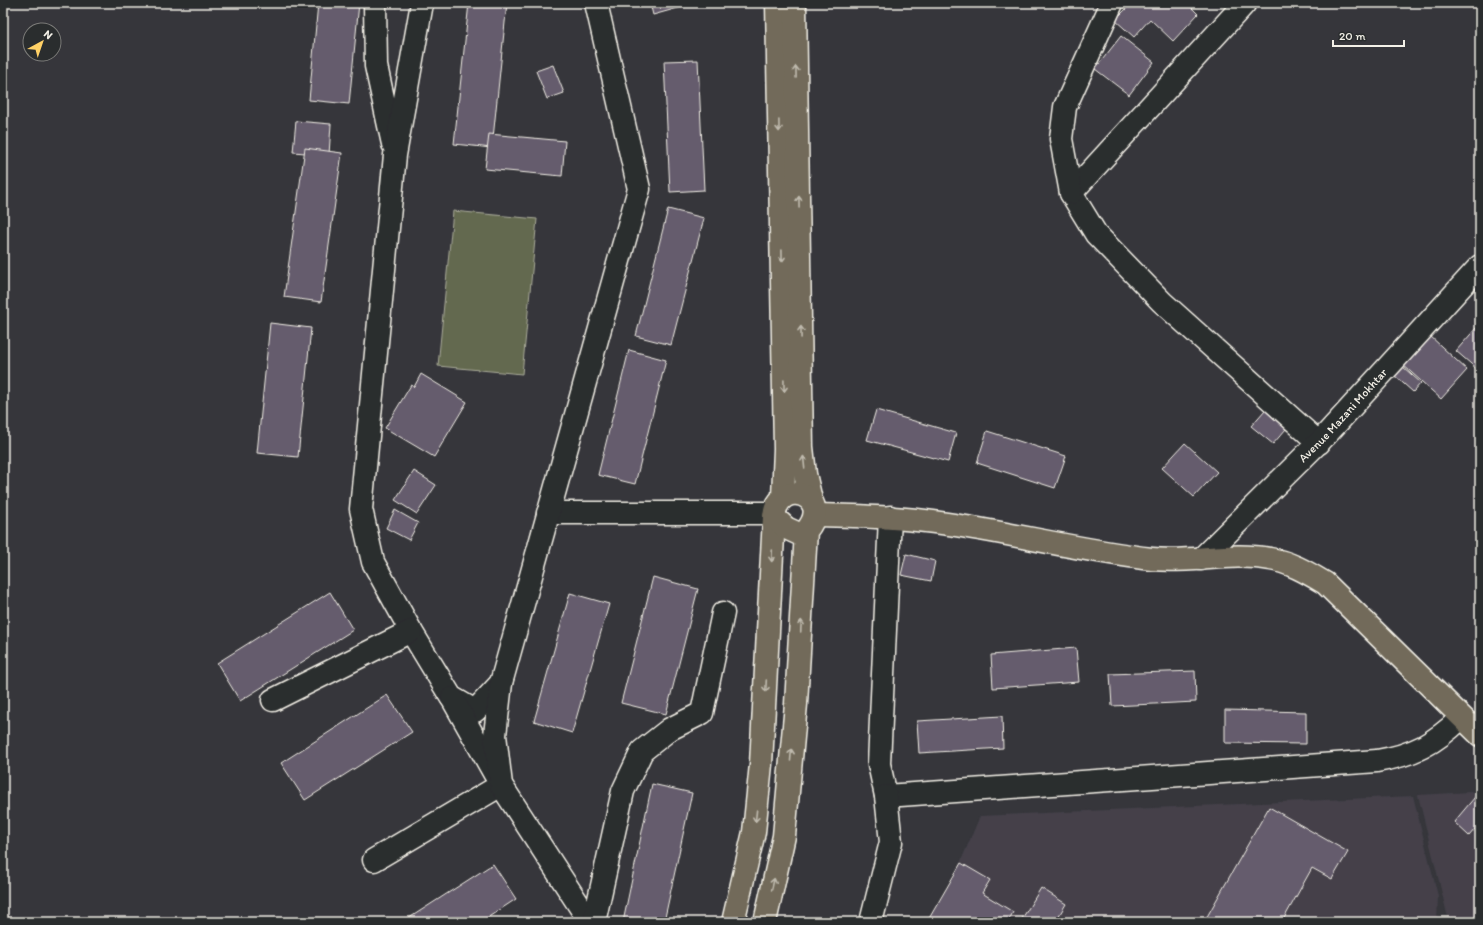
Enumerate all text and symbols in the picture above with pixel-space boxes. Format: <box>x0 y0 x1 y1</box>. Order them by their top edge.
north arrow <box>22 22 62 62</box>
scale bar <box>1333 22 1404 48</box>
text: N <box>41 27 55 42</box>
text: 20 m <box>1339 29 1366 43</box>
one-way arrow <box>792 66 800 79</box>
one-way arrow <box>775 119 783 132</box>
one-way arrow <box>795 196 803 209</box>
one-way arrow <box>778 249 785 262</box>
one-way arrow <box>797 326 805 339</box>
street label: Avenue Mazani Mokhtar <box>1296 365 1390 465</box>
one-way arrow <box>780 379 788 392</box>
one-way arrow <box>800 456 808 469</box>
one-way arrow <box>769 549 776 562</box>
one-way arrow <box>797 620 804 633</box>
one-way arrow <box>762 679 770 692</box>
one-way arrow <box>787 749 795 762</box>
one-way arrow <box>752 809 760 822</box>
one-way arrow <box>770 878 778 891</box>

